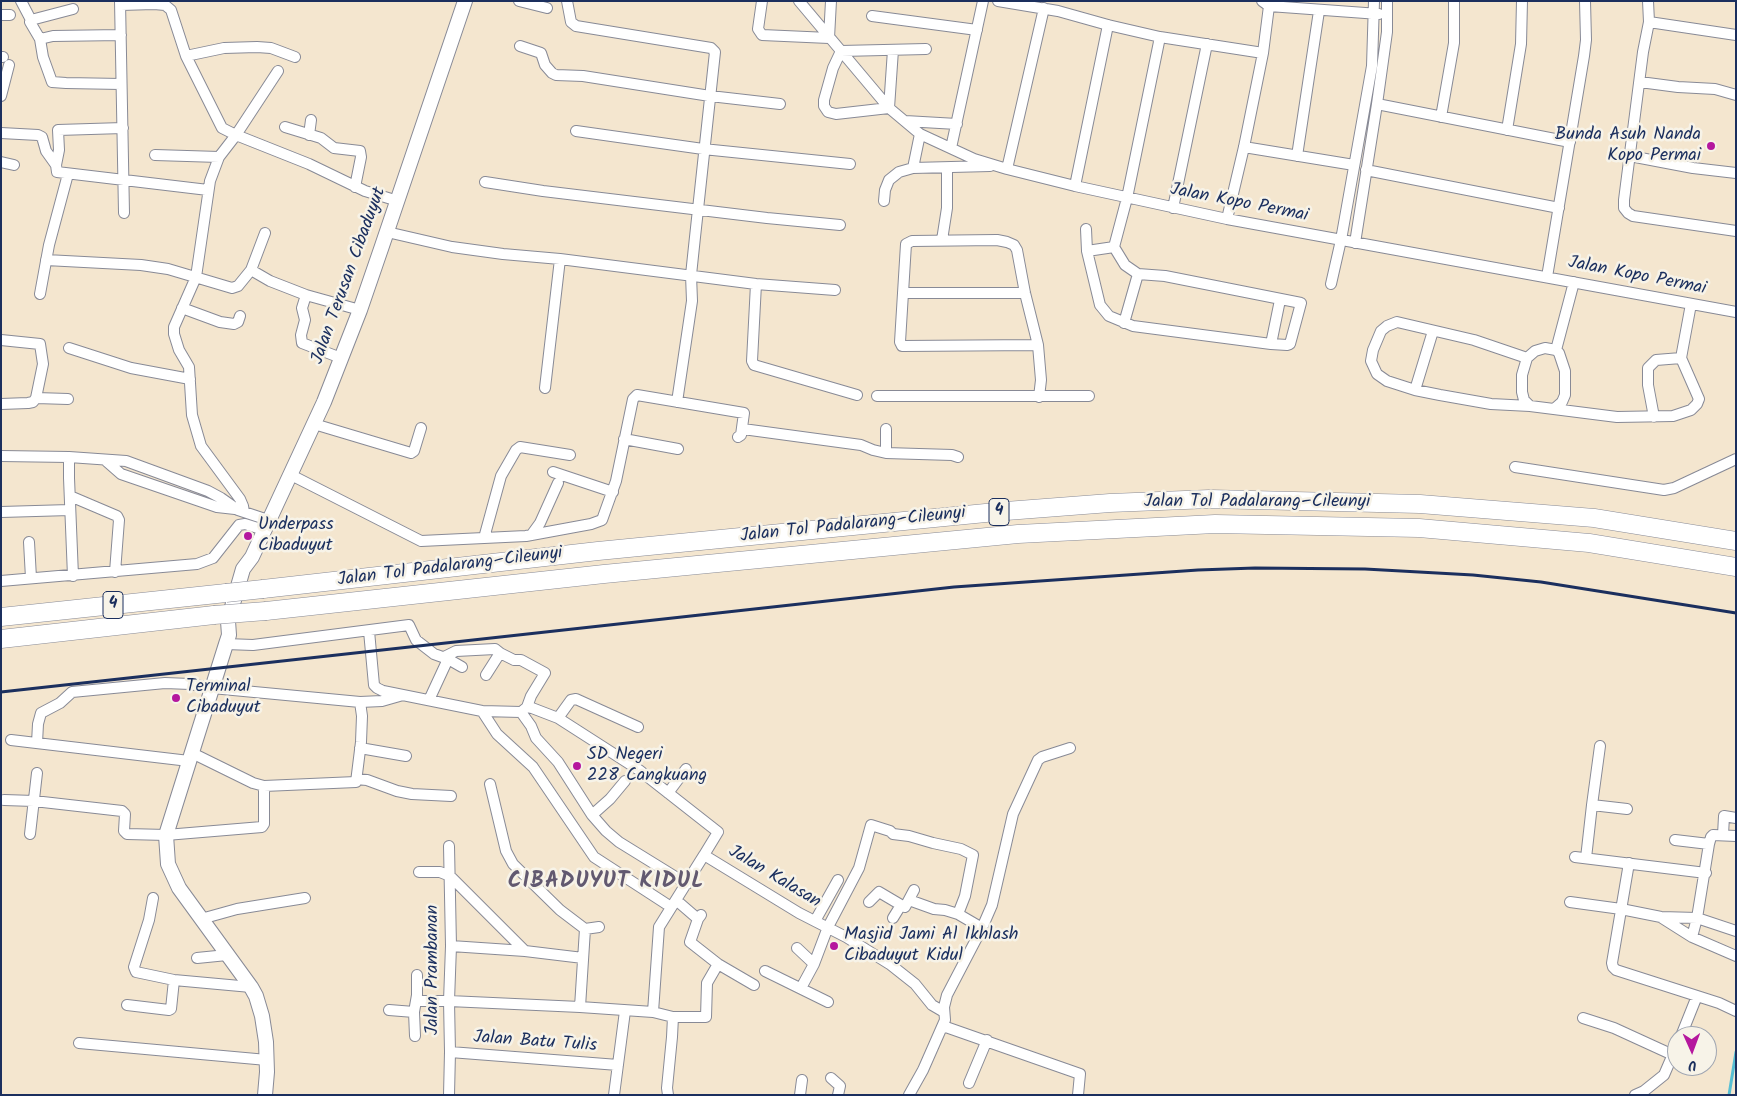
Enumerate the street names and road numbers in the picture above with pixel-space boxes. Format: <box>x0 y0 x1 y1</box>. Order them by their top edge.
street label: Jalan Kopo Permai <box>1168 180 1310 228</box>
street label: Jalan Terusan Cibaduyut <box>308 185 392 367</box>
street label: Jalan Kopo Permai <box>1566 253 1708 301</box>
street label: Jalan Tol Padalarang–Cileunyi <box>1144 492 1370 514</box>
road number: 4 <box>989 498 1009 526</box>
street label: Jalan Tol Padalarang–Cileunyi <box>739 503 967 549</box>
street label: Jalan Tol Padalarang–Cileunyi <box>336 543 564 593</box>
road number: 4 <box>103 592 123 618</box>
street label: Jalan Kalasan <box>724 842 824 914</box>
street label: Jalan Prambanan <box>423 905 445 1035</box>
street label: Jalan Batu Tulis <box>472 1028 598 1058</box>

